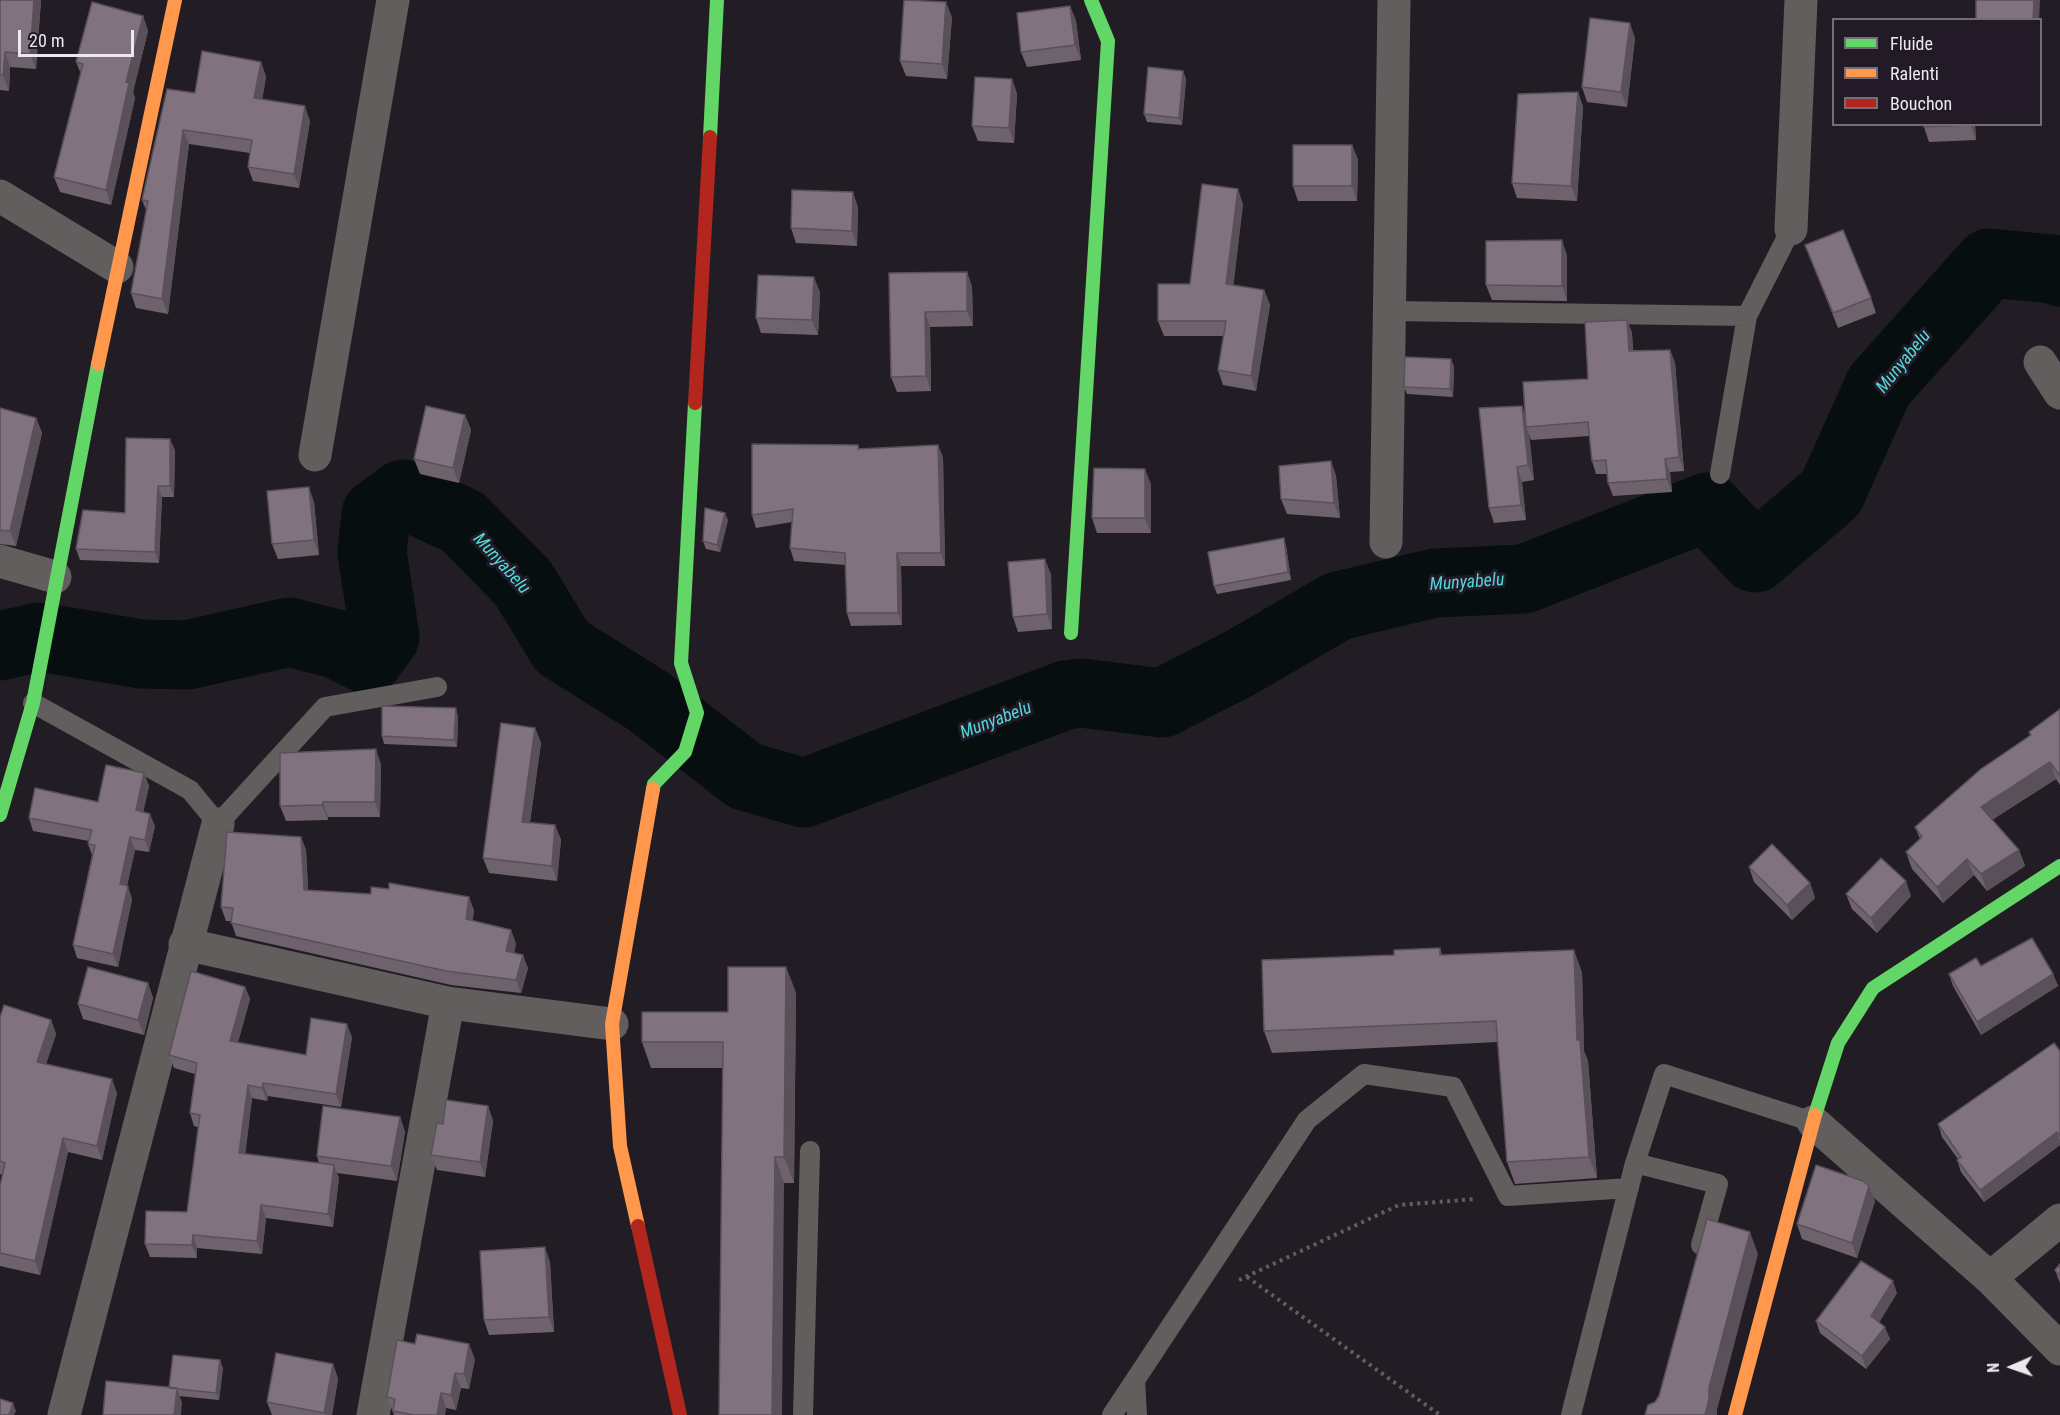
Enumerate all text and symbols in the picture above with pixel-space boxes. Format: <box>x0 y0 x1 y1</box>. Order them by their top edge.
scale bar <box>21 18 136 56</box>
legend <box>1832 18 2042 126</box>
text: 20 m <box>29 30 64 51</box>
text: Fluide <box>1890 33 1933 54</box>
text: Ralenti <box>1890 63 1939 84</box>
text: Bouchon <box>1890 93 1952 114</box>
water label: Munyabelu <box>1872 326 1936 398</box>
water label: Munyabelu <box>468 529 534 599</box>
water label: Munyabelu <box>1429 570 1505 596</box>
water label: Munyabelu <box>957 698 1035 744</box>
north arrow <box>1982 1337 2042 1397</box>
text: N <box>1984 1362 2003 1373</box>

